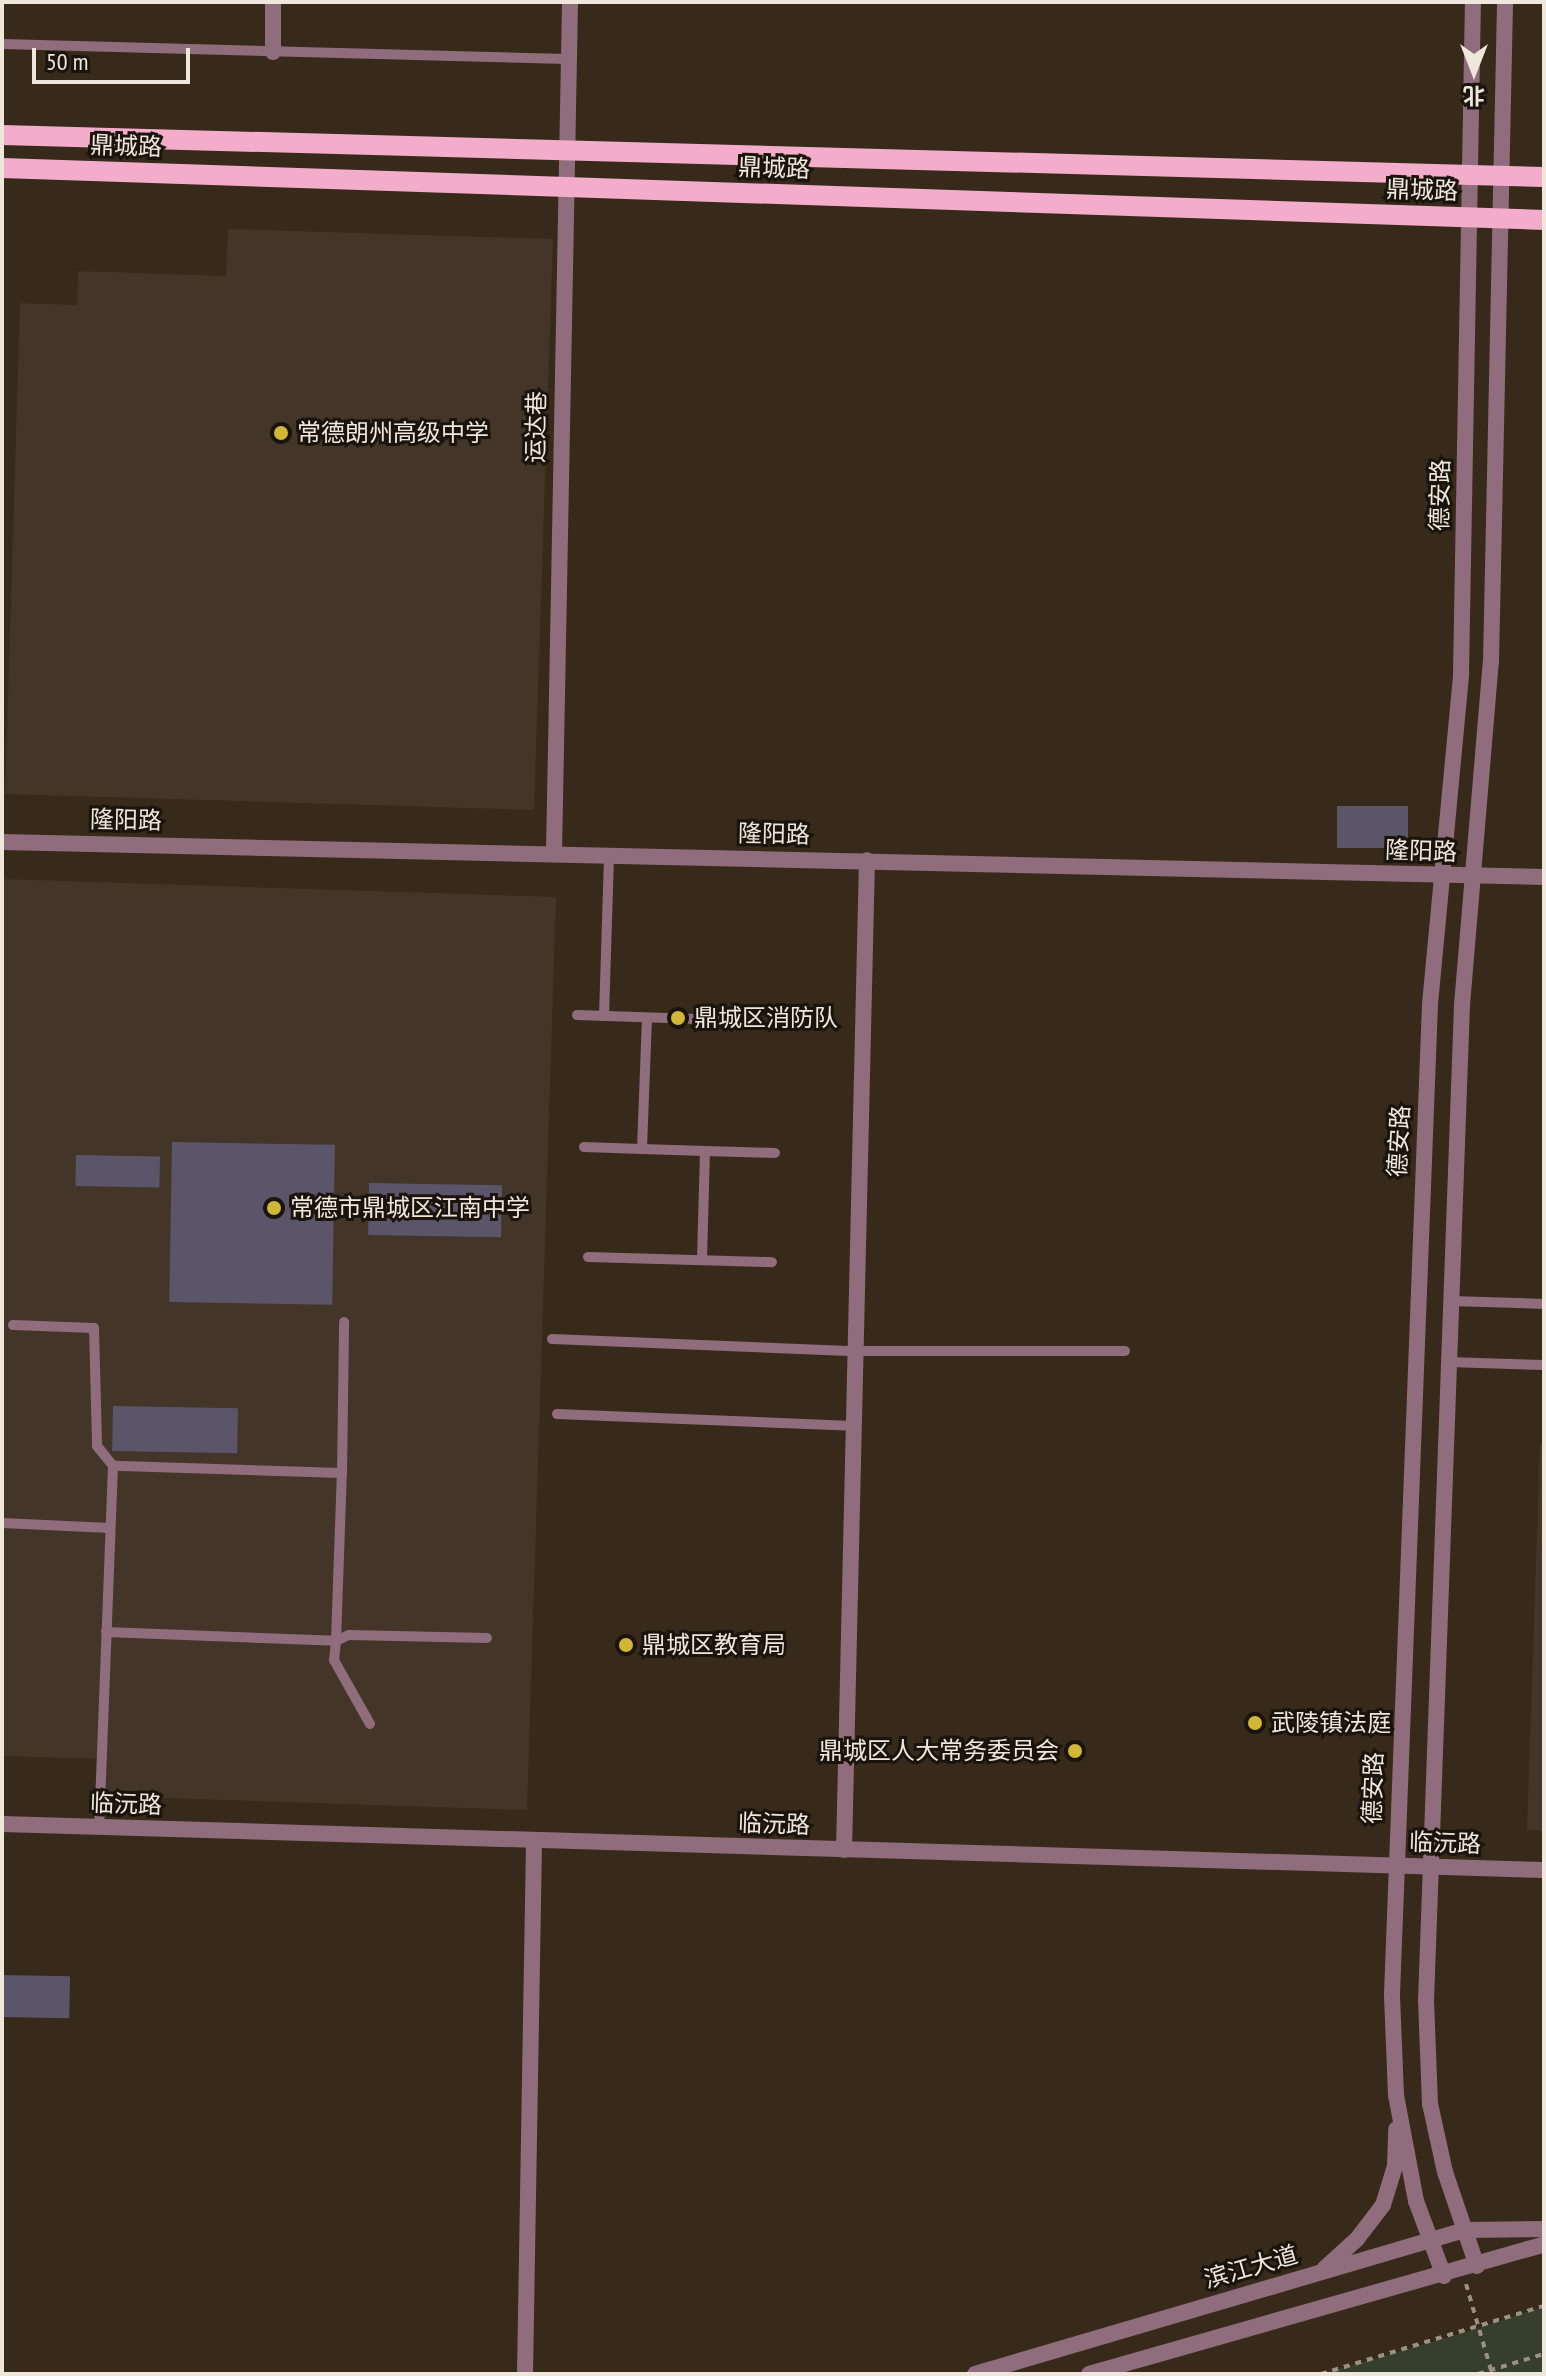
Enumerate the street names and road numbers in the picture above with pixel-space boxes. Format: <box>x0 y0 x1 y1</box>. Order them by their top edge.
street label: 鼎城路 <box>90 130 162 162</box>
street label: 鼎城路 <box>738 152 810 184</box>
street label: 鼎城路 <box>1386 174 1458 206</box>
street label: 运达巷 <box>521 391 551 463</box>
street label: 德安路 <box>1425 459 1455 531</box>
street label: 隆阳路 <box>90 805 162 835</box>
street label: 隆阳路 <box>738 819 810 849</box>
street label: 隆阳路 <box>1385 835 1457 867</box>
street label: 德安路 <box>1383 1104 1415 1178</box>
street label: 德安路 <box>1357 1752 1389 1824</box>
street label: 临沅路 <box>90 1788 162 1820</box>
street label: 临沅路 <box>738 1808 810 1840</box>
street label: 临沅路 <box>1409 1827 1481 1859</box>
street label: 滨江大道 <box>1201 2240 1301 2294</box>

